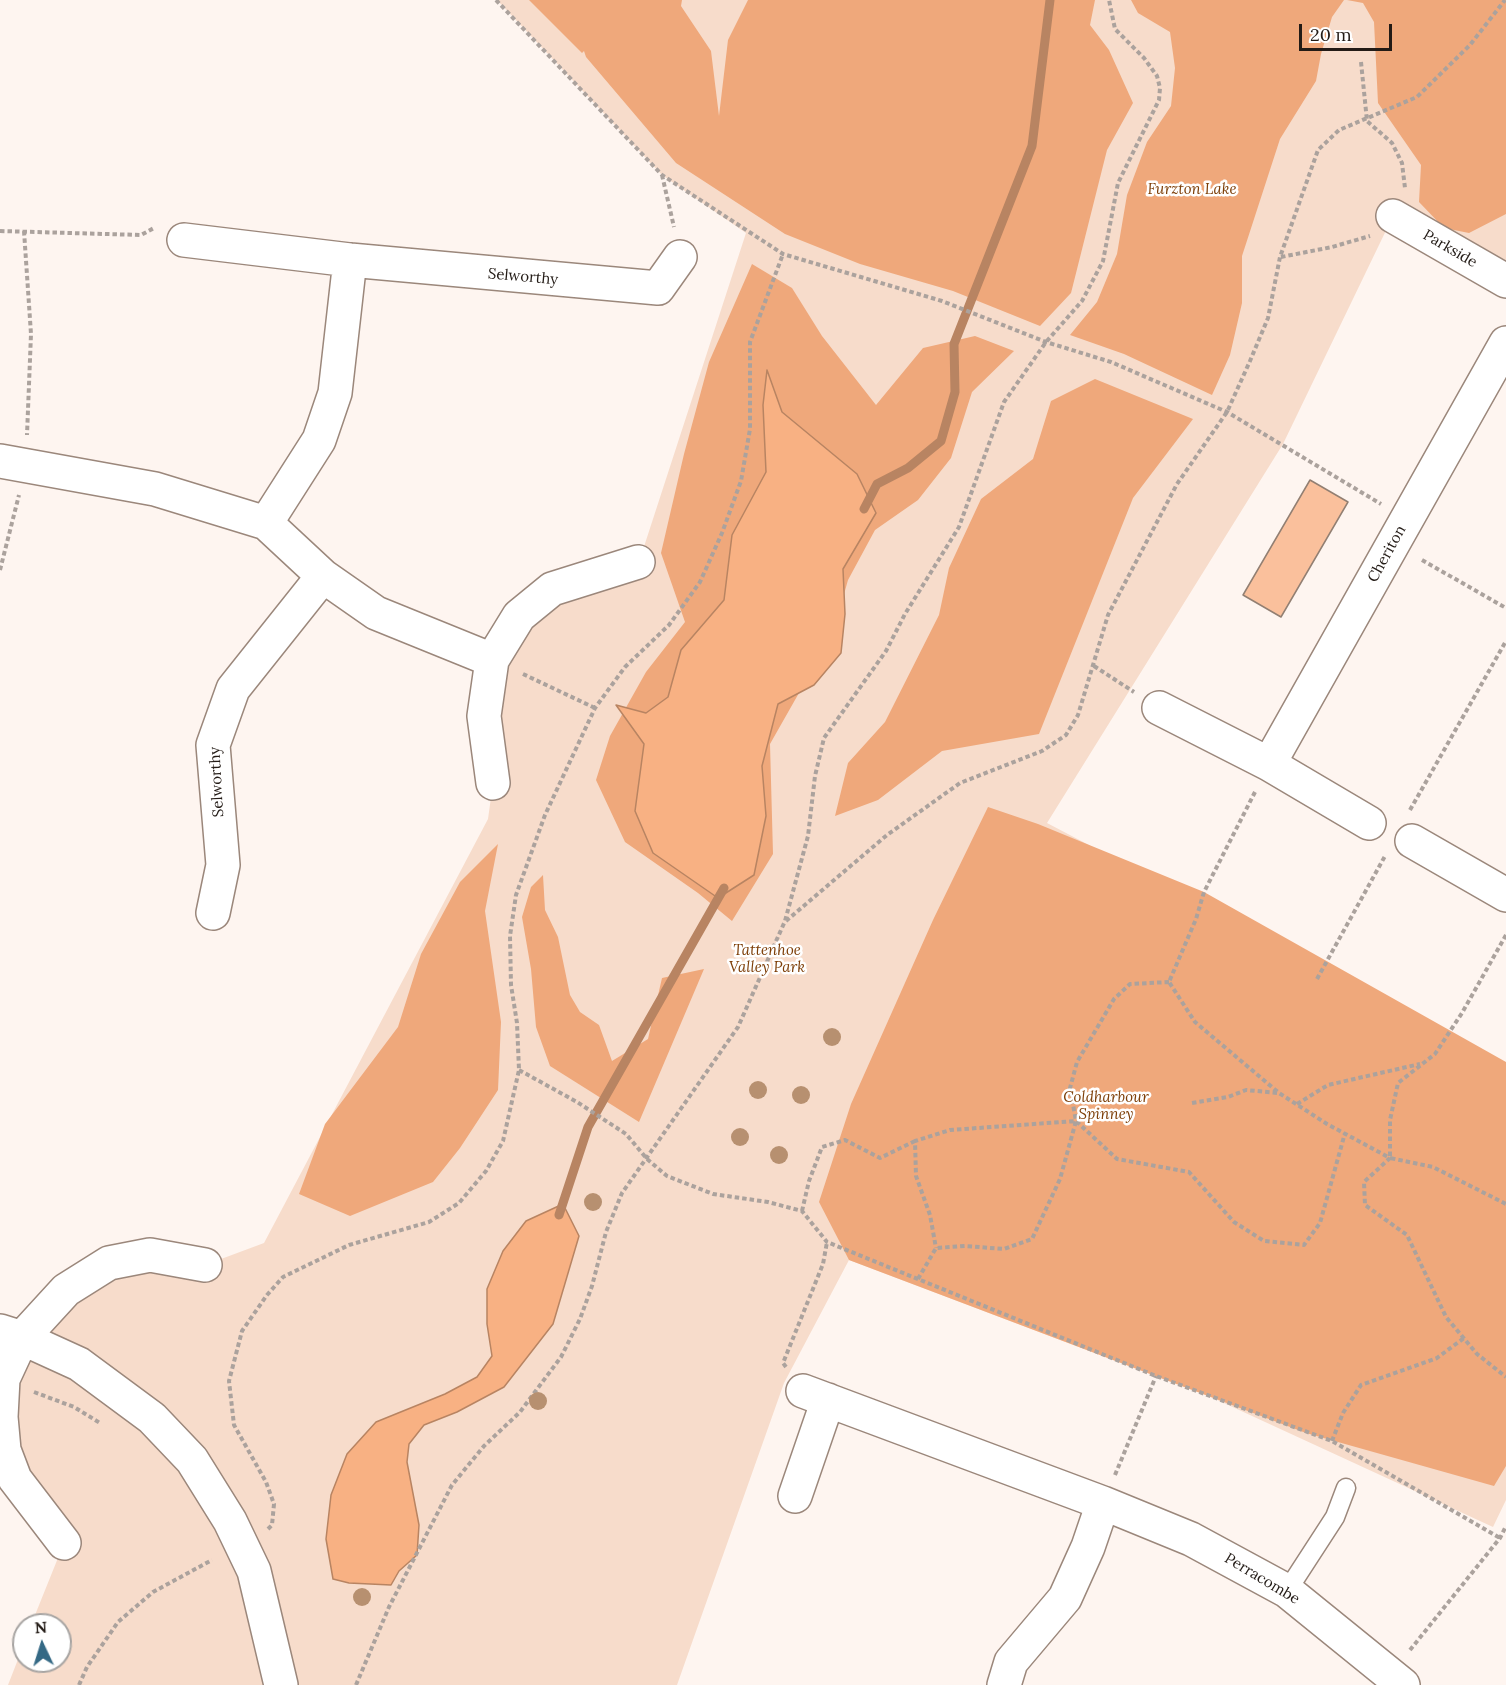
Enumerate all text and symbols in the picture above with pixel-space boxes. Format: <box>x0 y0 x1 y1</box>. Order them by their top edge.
scale bar <box>1302 12 1395 50</box>
text: 20 m <box>1310 23 1352 46</box>
park label: Furzton Lake <box>1147 181 1237 199</box>
street label: Parkside <box>1420 226 1480 272</box>
street label: Selworthy <box>487 265 559 289</box>
street label: Cheriton <box>1364 522 1410 586</box>
street label: Selworthy <box>206 746 228 818</box>
park label: Tattenhoe Valley Park <box>729 942 805 977</box>
park label: Coldharbour Spinney <box>1063 1089 1149 1124</box>
street label: Perracombe <box>1221 1549 1303 1609</box>
north arrow <box>12 1613 72 1673</box>
text: N <box>34 1617 48 1637</box>

